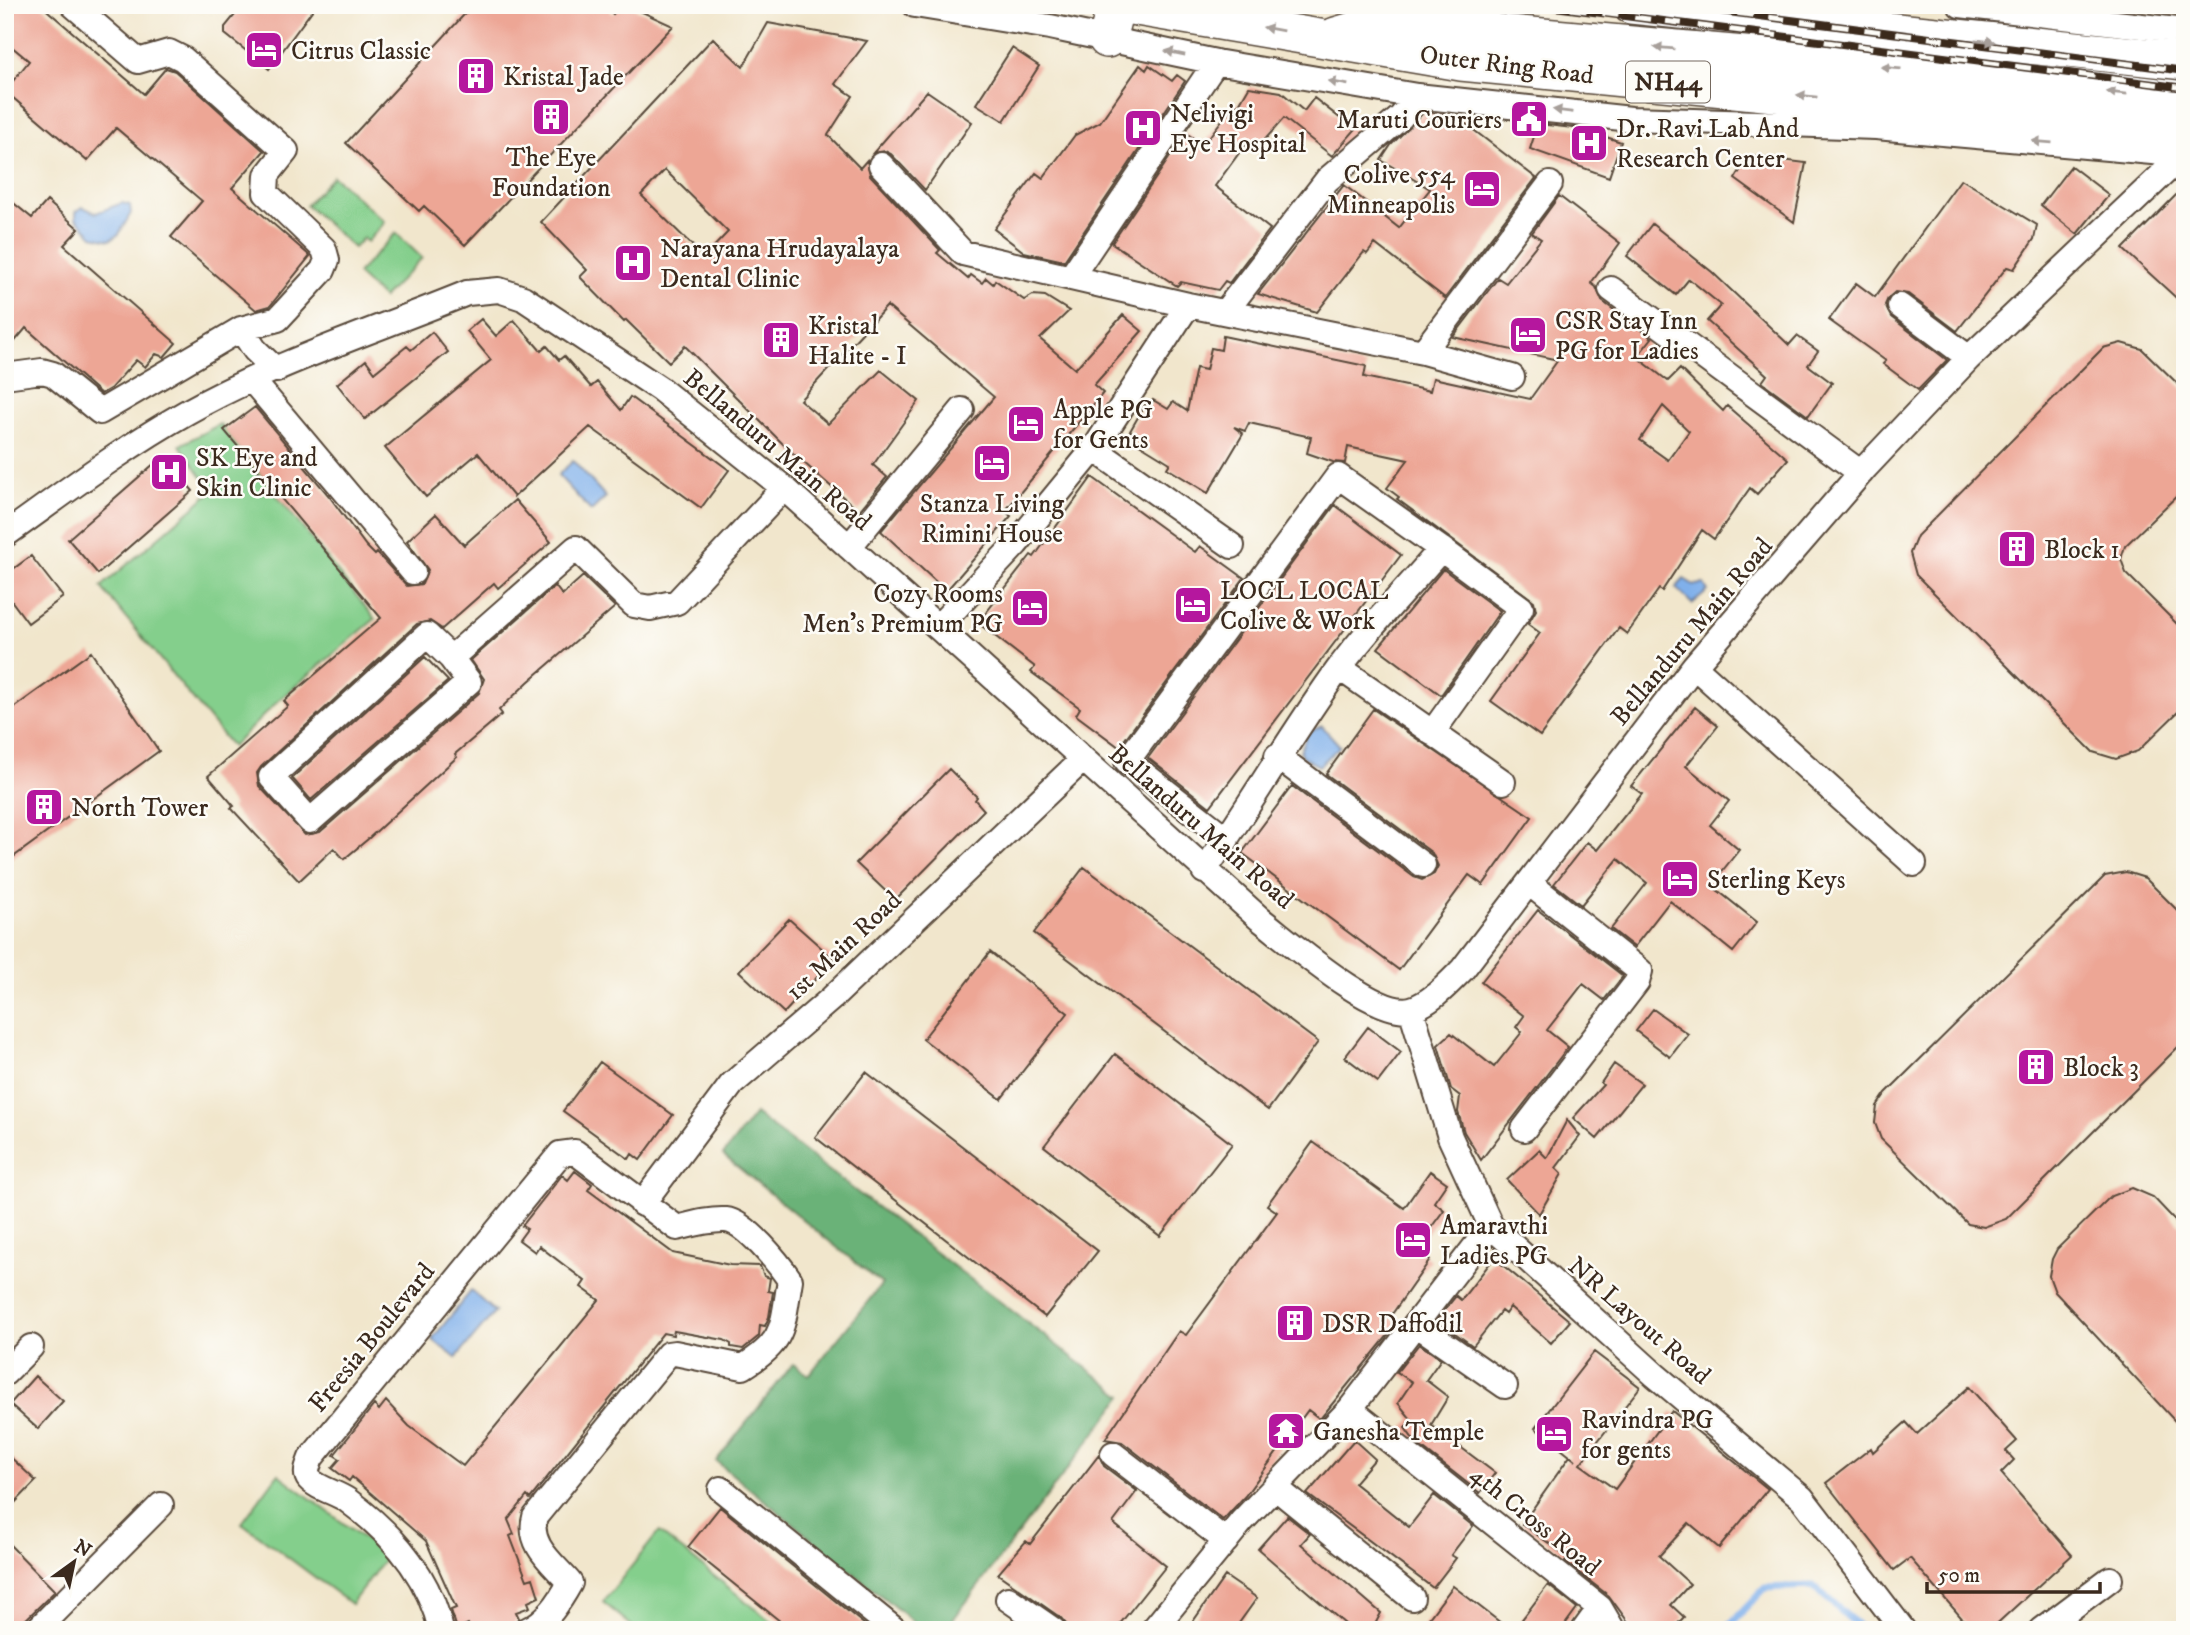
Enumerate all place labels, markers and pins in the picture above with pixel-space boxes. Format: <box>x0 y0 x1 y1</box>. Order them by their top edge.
hotel icon: Citrus Classic <box>243 29 285 71</box>
place label: Citrus Classic <box>291 35 431 68</box>
building icon: Kristal Jade <box>455 55 497 97</box>
place label: Kristal Jade <box>503 61 624 94</box>
building icon: The Eye Foundation <box>530 96 572 138</box>
place label: Nelivigi Eye Hospital <box>1170 98 1306 161</box>
public building icon: Maruti Couriers <box>1508 98 1550 140</box>
place label: Maruti Couriers <box>1336 104 1502 137</box>
hospital icon: Nelivigi Eye Hospital <box>1122 107 1164 149</box>
place label: Dr. Ravi Lab And Research Center <box>1616 113 1799 176</box>
hospital icon: Dr. Ravi Lab And Research Center <box>1568 122 1610 164</box>
place label: The Eye Foundation <box>491 142 611 205</box>
place label: Colive 554 Minneapolis <box>1327 159 1456 222</box>
hotel icon: Colive 554 Minneapolis <box>1461 168 1503 210</box>
place label: Narayana Hrudayalaya Dental Clinic <box>660 233 899 296</box>
hospital icon: Narayana Hrudayalaya Dental Clinic <box>612 242 654 284</box>
place label: CSR Stay Inn PG for Ladies <box>1555 305 1699 368</box>
place label: Kristal Halite - I <box>808 310 907 373</box>
hotel icon: CSR Stay Inn PG for Ladies <box>1507 314 1549 356</box>
building icon: Kristal Halite - I <box>760 319 802 361</box>
place label: Apple PG for Gents <box>1053 394 1153 457</box>
hotel icon: Apple PG for Gents <box>1005 403 1047 445</box>
place label: SK Eye and Skin Clinic <box>196 442 318 505</box>
hotel icon: Stanza Living Rimini House <box>971 442 1013 484</box>
hospital icon: SK Eye and Skin Clinic <box>148 451 190 493</box>
place label: Stanza Living Rimini House <box>920 488 1064 551</box>
building icon: Block 1 <box>1996 528 2038 570</box>
place label: Block 1 <box>2044 534 2120 567</box>
place label: LOCL LOCAL Colive & Work <box>1220 575 1389 638</box>
place label: Cozy Rooms Men's Premium PG <box>802 578 1003 641</box>
hotel icon: LOCL LOCAL Colive & Work <box>1172 584 1214 626</box>
hotel icon: Cozy Rooms Men's Premium PG <box>1009 587 1051 629</box>
building icon: North Tower <box>23 786 65 828</box>
place label: North Tower <box>71 792 208 825</box>
hotel icon: Sterling Keys <box>1659 858 1701 900</box>
place label: Sterling Keys <box>1707 864 1845 897</box>
building icon: Block 3 <box>2015 1046 2057 1088</box>
place label: Block 3 <box>2063 1052 2139 1085</box>
place label: Amaravthi Ladies PG <box>1440 1210 1548 1273</box>
hotel icon: Amaravthi Ladies PG <box>1392 1219 1434 1261</box>
building icon: DSR Daffodil <box>1274 1302 1316 1344</box>
place label: DSR Daffodil <box>1322 1308 1463 1341</box>
place label: Ravindra PG for gents <box>1581 1404 1713 1467</box>
temple icon: Ganesha Temple <box>1265 1410 1307 1452</box>
hotel icon: Ravindra PG for gents <box>1533 1413 1575 1455</box>
place label: Ganesha Temple <box>1313 1416 1484 1449</box>

